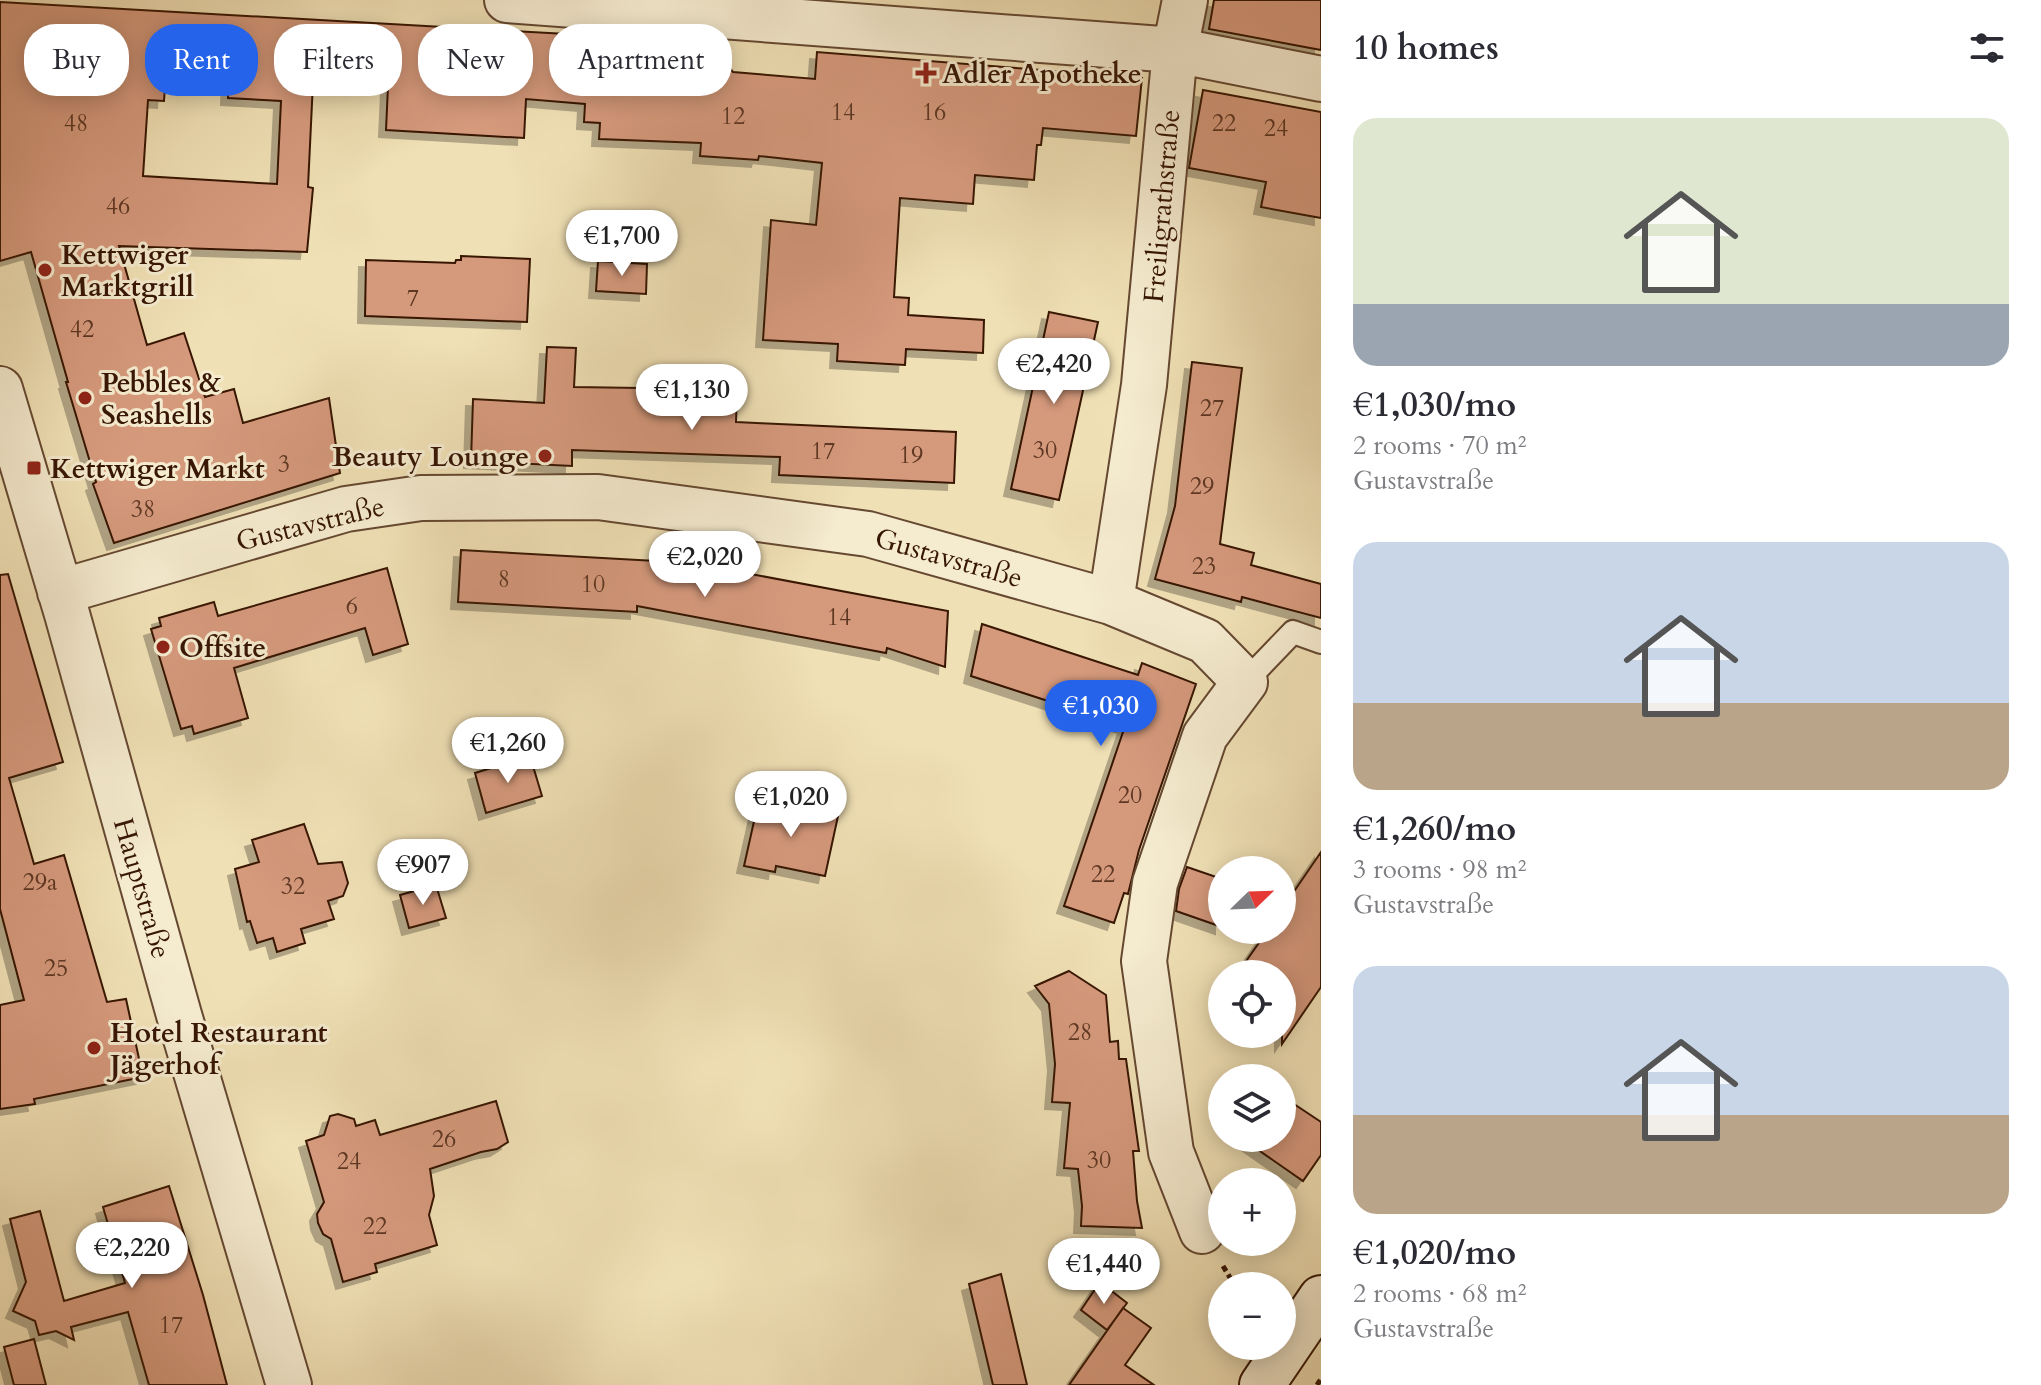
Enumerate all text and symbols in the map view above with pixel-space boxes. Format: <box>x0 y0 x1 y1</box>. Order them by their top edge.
chip: Buy <box>24 24 129 96</box>
chip: Rent <box>145 24 258 96</box>
chip: Filters <box>274 24 402 96</box>
chip: New <box>418 24 533 96</box>
chip: Apartment <box>549 24 732 96</box>
text: 10 homes <box>1353 25 1499 71</box>
icon: filters <box>1965 26 2009 70</box>
place label: Adler Apotheke <box>942 55 1142 93</box>
marker: Adler Apotheke <box>917 64 935 82</box>
house number: 14 <box>831 96 855 129</box>
house number: 16 <box>922 96 946 129</box>
house number: 12 <box>721 100 745 133</box>
house number: 48 <box>64 107 88 140</box>
house number: 22 <box>1212 107 1236 140</box>
street label: Freiligrathstraße <box>1135 108 1189 304</box>
house number: 24 <box>1264 112 1288 145</box>
icon: home <box>1609 170 1753 314</box>
house number: 46 <box>106 190 130 223</box>
pin: €1,700 <box>557 210 687 278</box>
text: €1,700 <box>584 218 660 253</box>
place label: Kettwiger Marktgrill <box>61 236 194 306</box>
marker: Kettwiger Marktgrill <box>36 261 54 279</box>
house number: 7 <box>407 282 419 315</box>
house number: 42 <box>70 313 94 346</box>
pin: €2,420 <box>989 338 1119 406</box>
text: €2,420 <box>1016 346 1092 381</box>
place label: Pebbles & Seashells <box>101 364 221 434</box>
pin: €1,130 <box>627 364 757 432</box>
text: €1,130 <box>654 372 730 407</box>
text: €1,030/mo <box>1353 382 1516 428</box>
marker: Pebbles & Seashells <box>76 389 94 407</box>
house number: 27 <box>1200 392 1224 425</box>
text: 2 rooms · 70 m² <box>1353 428 1526 463</box>
house number: 30 <box>1033 434 1057 467</box>
house number: 17 <box>811 435 835 468</box>
place label: Beauty Lounge <box>332 438 529 476</box>
house number: 19 <box>899 439 923 472</box>
marker: Beauty Lounge <box>536 447 554 465</box>
house number: 3 <box>278 448 290 481</box>
place label: Kettwiger Markt <box>50 450 265 488</box>
marker: Kettwiger Markt <box>25 459 43 477</box>
text: Gustavstraße <box>1353 463 1494 498</box>
house number: 29 <box>1190 470 1214 503</box>
street label: Gustavstraße <box>232 487 389 561</box>
house number: 38 <box>131 493 155 526</box>
street label: Gustavstraße <box>870 519 1027 597</box>
pin: €2,020 <box>640 531 770 599</box>
text: €2,020 <box>667 539 743 574</box>
house number: 23 <box>1192 550 1216 583</box>
house number: 8 <box>498 563 510 596</box>
house number: 10 <box>581 568 605 601</box>
house number: 6 <box>346 590 358 623</box>
icon: home <box>1609 594 1753 738</box>
house number: 14 <box>827 601 851 634</box>
place label: Offsite <box>179 629 266 667</box>
marker: Offsite <box>154 638 172 656</box>
pin: €1,030 <box>1036 680 1166 748</box>
text: €1,030 <box>1063 688 1139 723</box>
pin: €1,260 <box>443 717 573 785</box>
text: €1,260 <box>470 725 546 760</box>
pin: €1,020 <box>726 771 856 839</box>
text: €1,020 <box>753 779 829 814</box>
house number: 20 <box>1118 779 1142 812</box>
text: €1,260/mo <box>1353 806 1516 852</box>
street label: Hauptstraße <box>104 814 180 963</box>
pin: €907 <box>376 839 470 907</box>
text: €907 <box>395 847 451 882</box>
text: 3 rooms · 98 m² <box>1353 852 1526 887</box>
north arrow <box>1208 856 1296 944</box>
map controls <box>1208 856 1296 1360</box>
house number: 22 <box>1091 858 1115 891</box>
house number: 29a <box>23 866 58 899</box>
house number: 32 <box>281 870 305 903</box>
text: Gustavstraße <box>1353 887 1494 922</box>
house number: 25 <box>44 952 68 985</box>
button: locate <box>1208 960 1296 1048</box>
place label: Hotel Restaurant Jägerhof <box>106 1014 328 1084</box>
house number: 28 <box>1068 1016 1092 1049</box>
icon: home <box>1609 1018 1753 1162</box>
marker: Hotel Restaurant Jägerhof <box>85 1039 103 1057</box>
button: layers <box>1208 1064 1296 1152</box>
house number: 26 <box>432 1123 456 1156</box>
house number: 30 <box>1087 1144 1111 1177</box>
house number: 24 <box>337 1145 361 1178</box>
button: + <box>1208 1168 1296 1256</box>
house number: 22 <box>363 1210 387 1243</box>
pin: €2,220 <box>67 1222 197 1290</box>
text: €2,220 <box>94 1230 170 1265</box>
text: €1,020/mo <box>1353 1230 1516 1276</box>
pin: €1,440 <box>1039 1238 1169 1306</box>
text: €1,440 <box>1066 1246 1142 1281</box>
button: − <box>1208 1272 1296 1360</box>
text: 2 rooms · 68 m² <box>1353 1276 1526 1311</box>
house number: 17 <box>159 1309 183 1342</box>
text: Gustavstraße <box>1353 1311 1494 1346</box>

